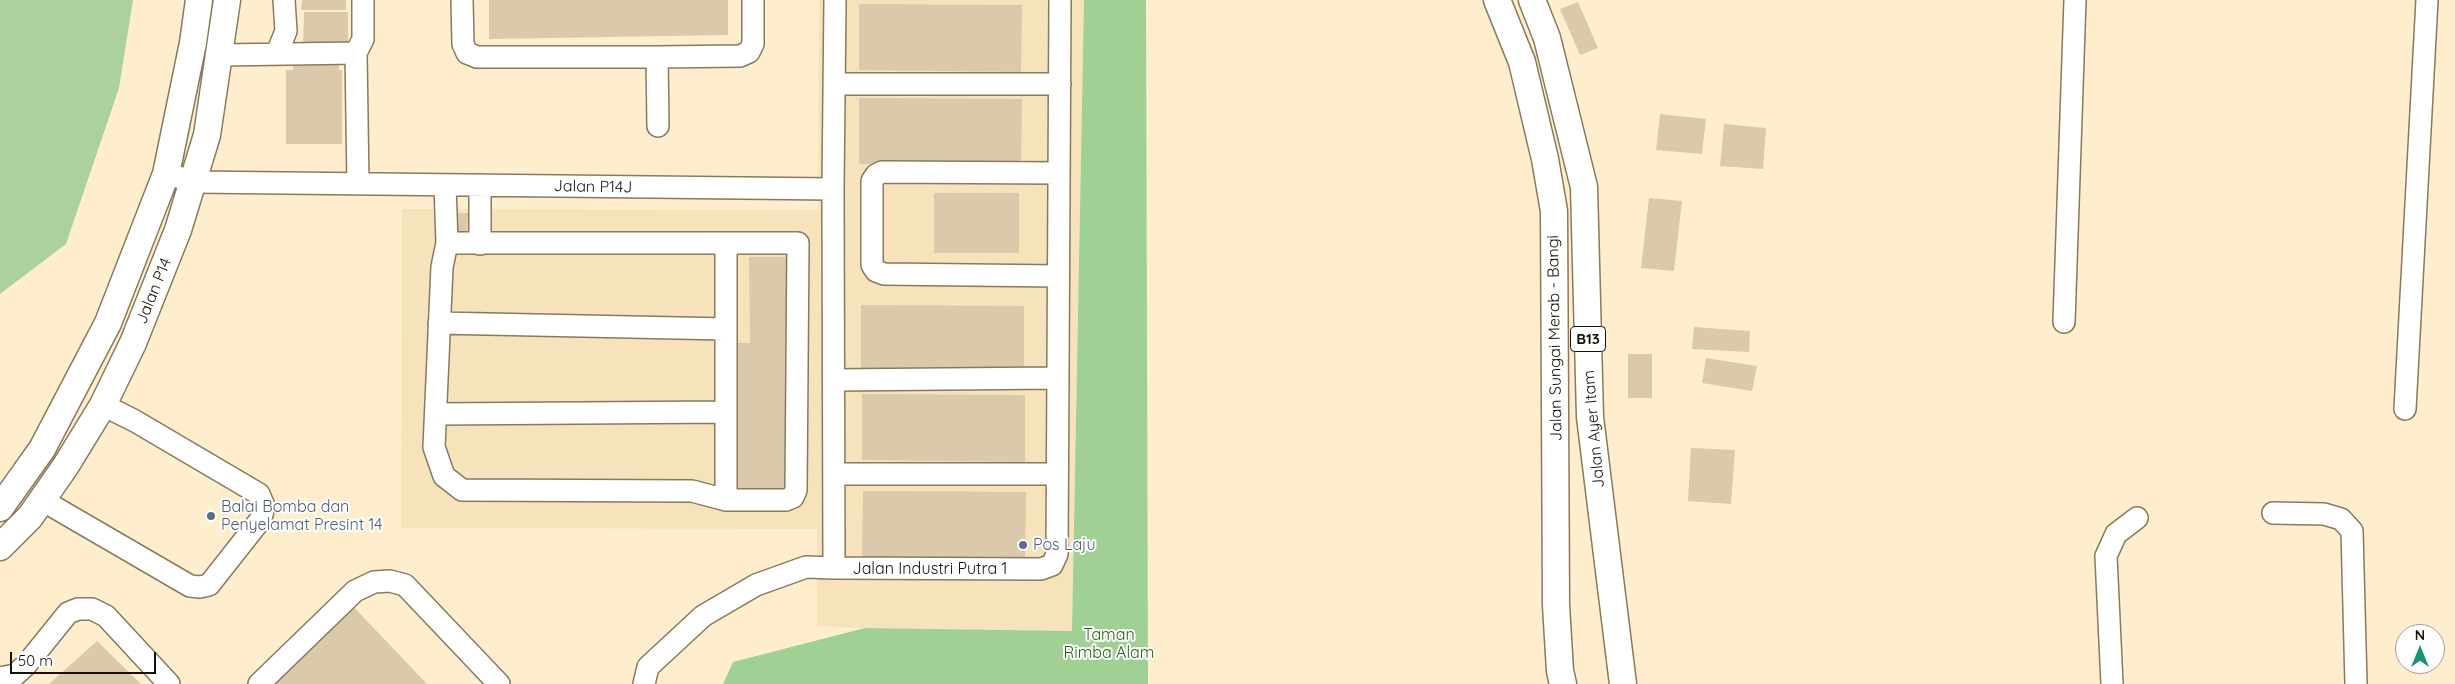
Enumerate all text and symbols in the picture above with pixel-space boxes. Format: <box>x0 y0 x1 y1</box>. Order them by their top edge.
street label: Jalan P14J <box>554 177 632 197</box>
street label: Jalan Sungai Merab - Bangi <box>1544 235 1566 441</box>
street label: Jalan P14 <box>132 255 176 327</box>
road number: B13 <box>1570 326 1606 352</box>
street label: Jalan Ayer Itam <box>1579 369 1609 489</box>
place label: Balai Bomba dan Penyelamat Presint 14 <box>221 497 383 535</box>
marker: Balai Bomba dan Penyelamat Presint 14 <box>205 510 217 522</box>
place label: Pos Laju <box>1033 535 1096 555</box>
marker: Pos Laju <box>1017 539 1029 551</box>
street label: Jalan Industri Putra 1 <box>853 559 1007 579</box>
north arrow <box>2395 624 2445 674</box>
park label: Taman Rimba Alam <box>1064 625 1154 663</box>
text: N <box>2415 626 2425 644</box>
scale bar <box>12 642 159 674</box>
text: 50 m <box>18 651 53 670</box>

